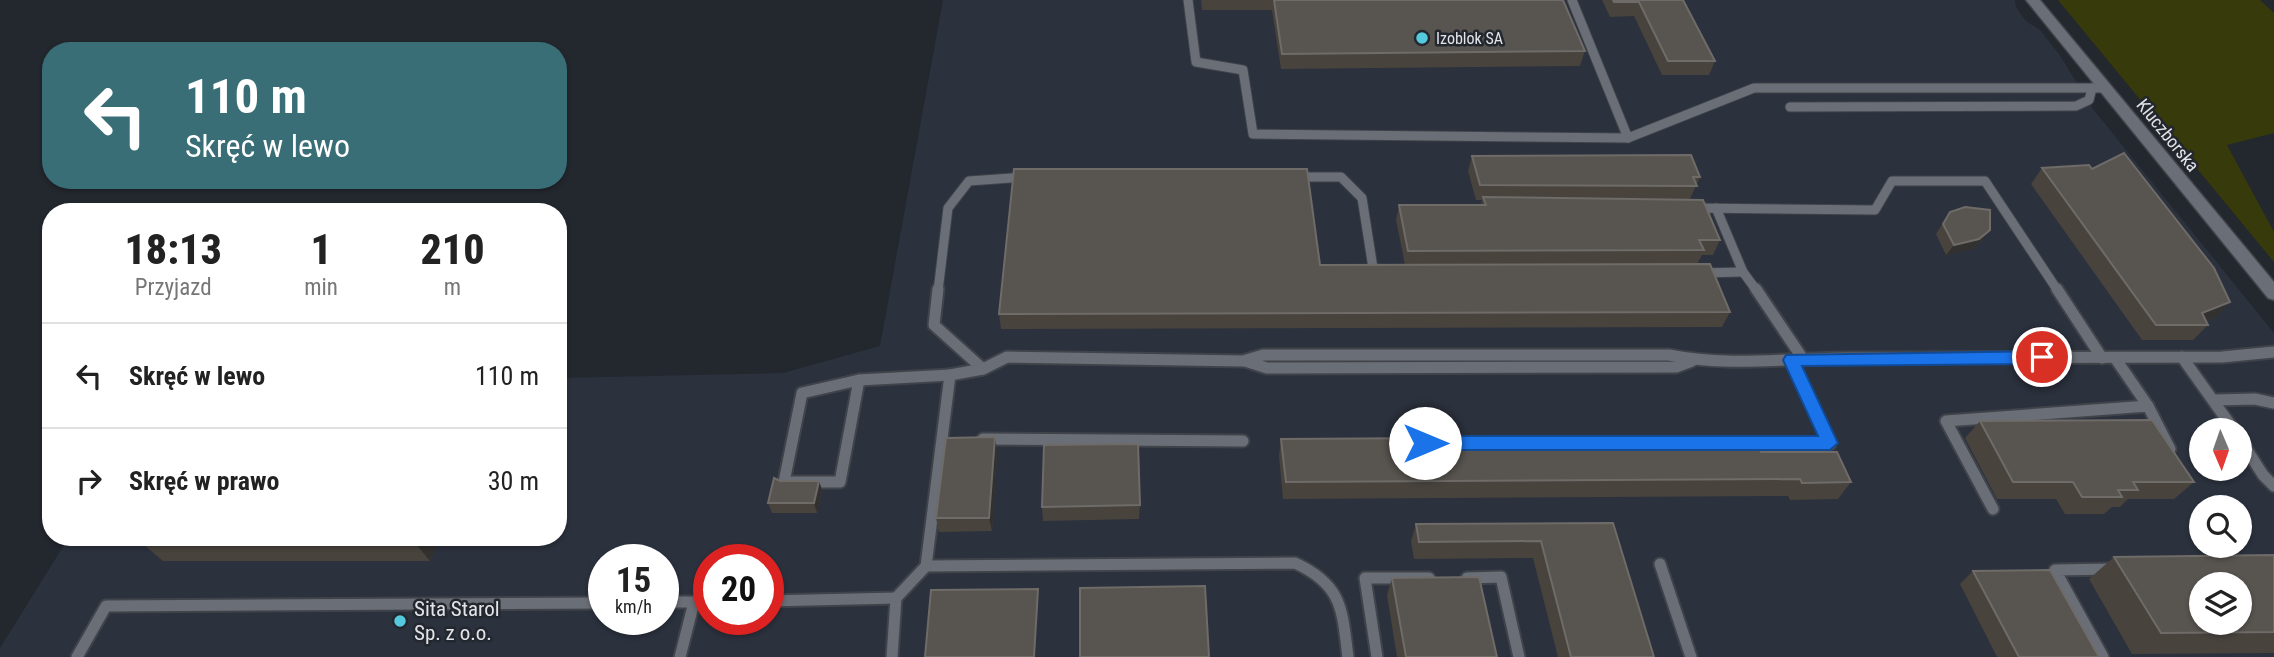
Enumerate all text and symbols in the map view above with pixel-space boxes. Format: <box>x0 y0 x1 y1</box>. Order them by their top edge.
place label: Izoblok SA <box>1436 29 1503 48</box>
marker: Izoblok SA <box>1414 30 1430 46</box>
text: 110 m <box>185 68 307 125</box>
icon: left <box>70 70 161 161</box>
street label: Kluczborska <box>2132 95 2204 175</box>
text: Skręć w lewo <box>185 127 350 165</box>
text: 18:13 <box>124 225 222 274</box>
text: 1 <box>310 225 332 274</box>
text: 210 <box>420 225 485 274</box>
text: Przyjazd <box>135 274 212 301</box>
text: min <box>304 274 338 301</box>
text: m <box>444 274 461 301</box>
pin <box>2012 327 2072 387</box>
icon: arrive <box>2023 338 2061 376</box>
icon: left <box>70 357 108 395</box>
text: Skręć w lewo <box>129 361 265 391</box>
text: 110 m <box>475 361 539 391</box>
position arrow <box>1388 406 1462 480</box>
north arrow <box>2189 418 2252 481</box>
map controls <box>2189 418 2252 635</box>
icon: right <box>70 462 108 500</box>
text: Skręć w prawo <box>129 466 279 496</box>
text: 30 m <box>488 466 539 496</box>
button: search <box>2189 495 2252 558</box>
speed limit sign: 20 <box>693 544 784 635</box>
text: 15 <box>616 560 651 601</box>
button: layers <box>2189 572 2252 635</box>
text: km/h <box>615 596 652 617</box>
place label: Sita Starol Sp. z o.o. <box>414 597 500 645</box>
marker: Sita Starol Sp. z o.o. <box>392 613 408 629</box>

